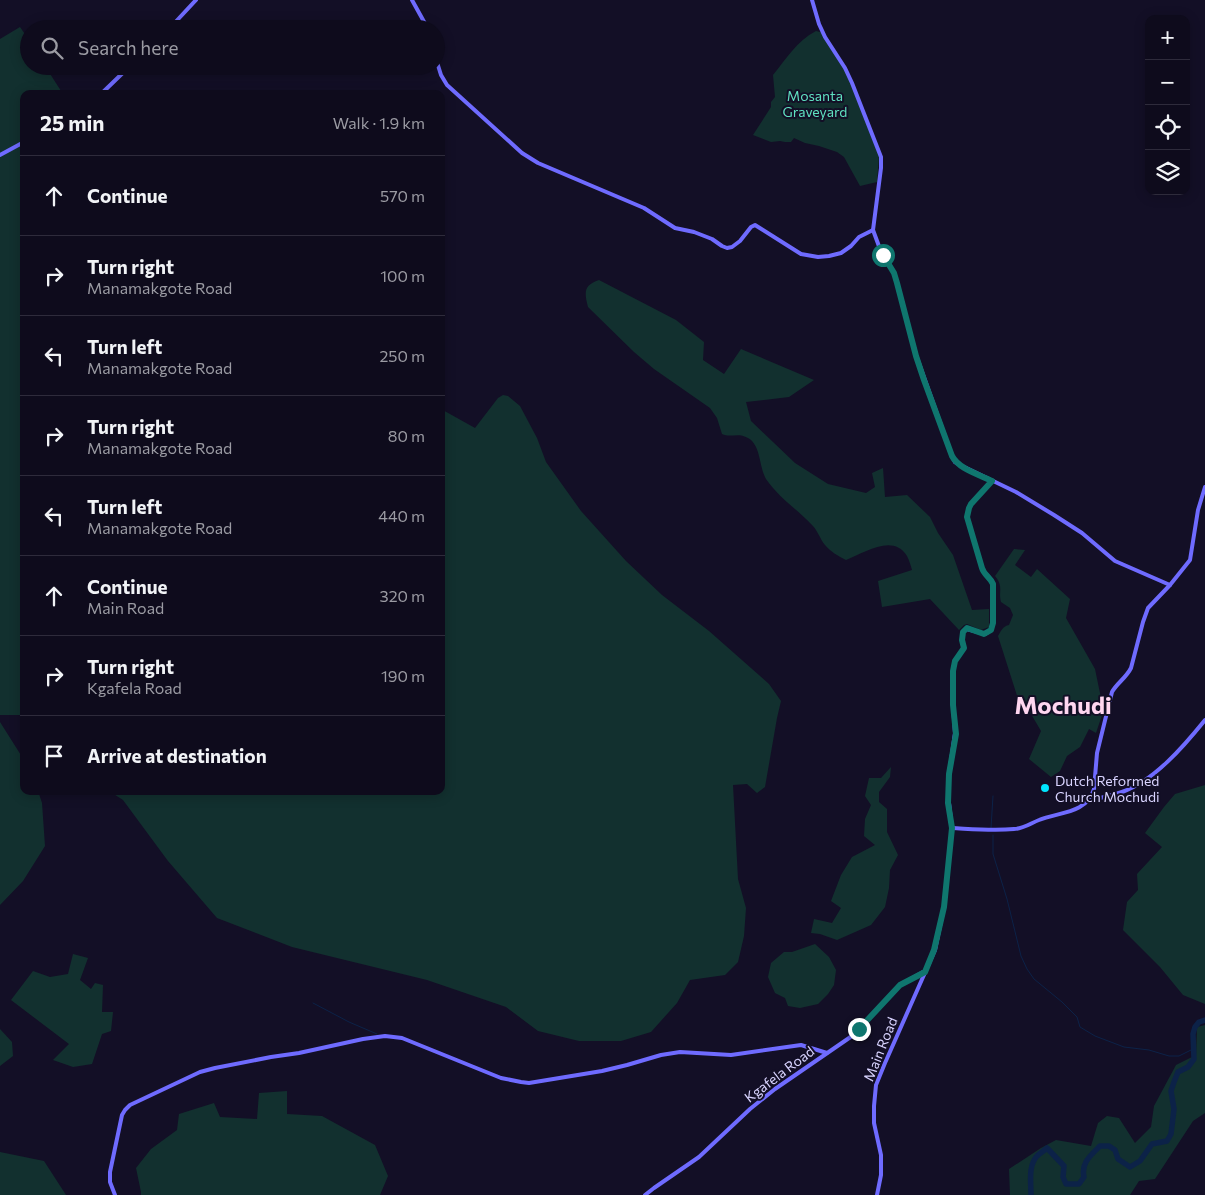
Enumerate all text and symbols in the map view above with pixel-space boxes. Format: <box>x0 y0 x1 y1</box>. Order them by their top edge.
map controls <box>1145 15 1190 195</box>
button: + <box>1145 15 1190 60</box>
search box <box>20 20 445 75</box>
icon: search <box>38 34 66 62</box>
text: Search here <box>78 36 178 59</box>
button: − <box>1145 60 1190 105</box>
park label: Mosanta Graveyard <box>783 87 847 120</box>
button: locate <box>1145 105 1190 150</box>
text: 25 min <box>40 110 105 135</box>
text: Walk · 1.9 km <box>333 113 425 132</box>
button: layers <box>1145 150 1190 195</box>
icon: ahead <box>40 182 68 210</box>
text: Continue <box>87 184 167 207</box>
text: 570 m <box>380 186 425 205</box>
route start <box>872 244 895 267</box>
text: Turn right <box>87 255 174 278</box>
icon: right <box>40 262 68 290</box>
text: 100 m <box>380 266 425 285</box>
text: Manamakgote Road <box>87 278 232 297</box>
text: Turn left <box>87 335 162 358</box>
icon: left <box>40 342 68 370</box>
text: 250 m <box>379 346 425 365</box>
text: Manamakgote Road <box>87 358 232 377</box>
text: Turn right <box>87 415 174 438</box>
icon: right <box>40 422 68 450</box>
text: 80 m <box>388 426 425 445</box>
text: Manamakgote Road <box>87 438 232 457</box>
text: Turn left <box>87 495 162 518</box>
icon: left <box>40 502 68 530</box>
text: 440 m <box>378 506 425 525</box>
text: Manamakgote Road <box>87 518 232 537</box>
text: Continue <box>87 575 167 598</box>
icon: ahead <box>40 582 68 610</box>
text: 320 m <box>380 586 425 605</box>
text: Main Road <box>87 598 164 617</box>
text: Turn right <box>87 655 174 678</box>
icon: right <box>40 662 68 690</box>
text: 190 m <box>381 666 425 685</box>
text: Kgafela Road <box>87 678 182 697</box>
district label: Mochudi <box>1014 690 1112 719</box>
icon: arrive <box>40 742 68 770</box>
text: Arrive at destination <box>87 744 267 767</box>
place label: Dutch Reformed Church Mochudi <box>1055 772 1160 805</box>
marker: Dutch Reformed Church Mochudi <box>1039 782 1051 794</box>
street label: Main Road <box>859 1014 901 1084</box>
route end <box>848 1018 871 1041</box>
street label: Kgafela Road <box>741 1042 817 1106</box>

